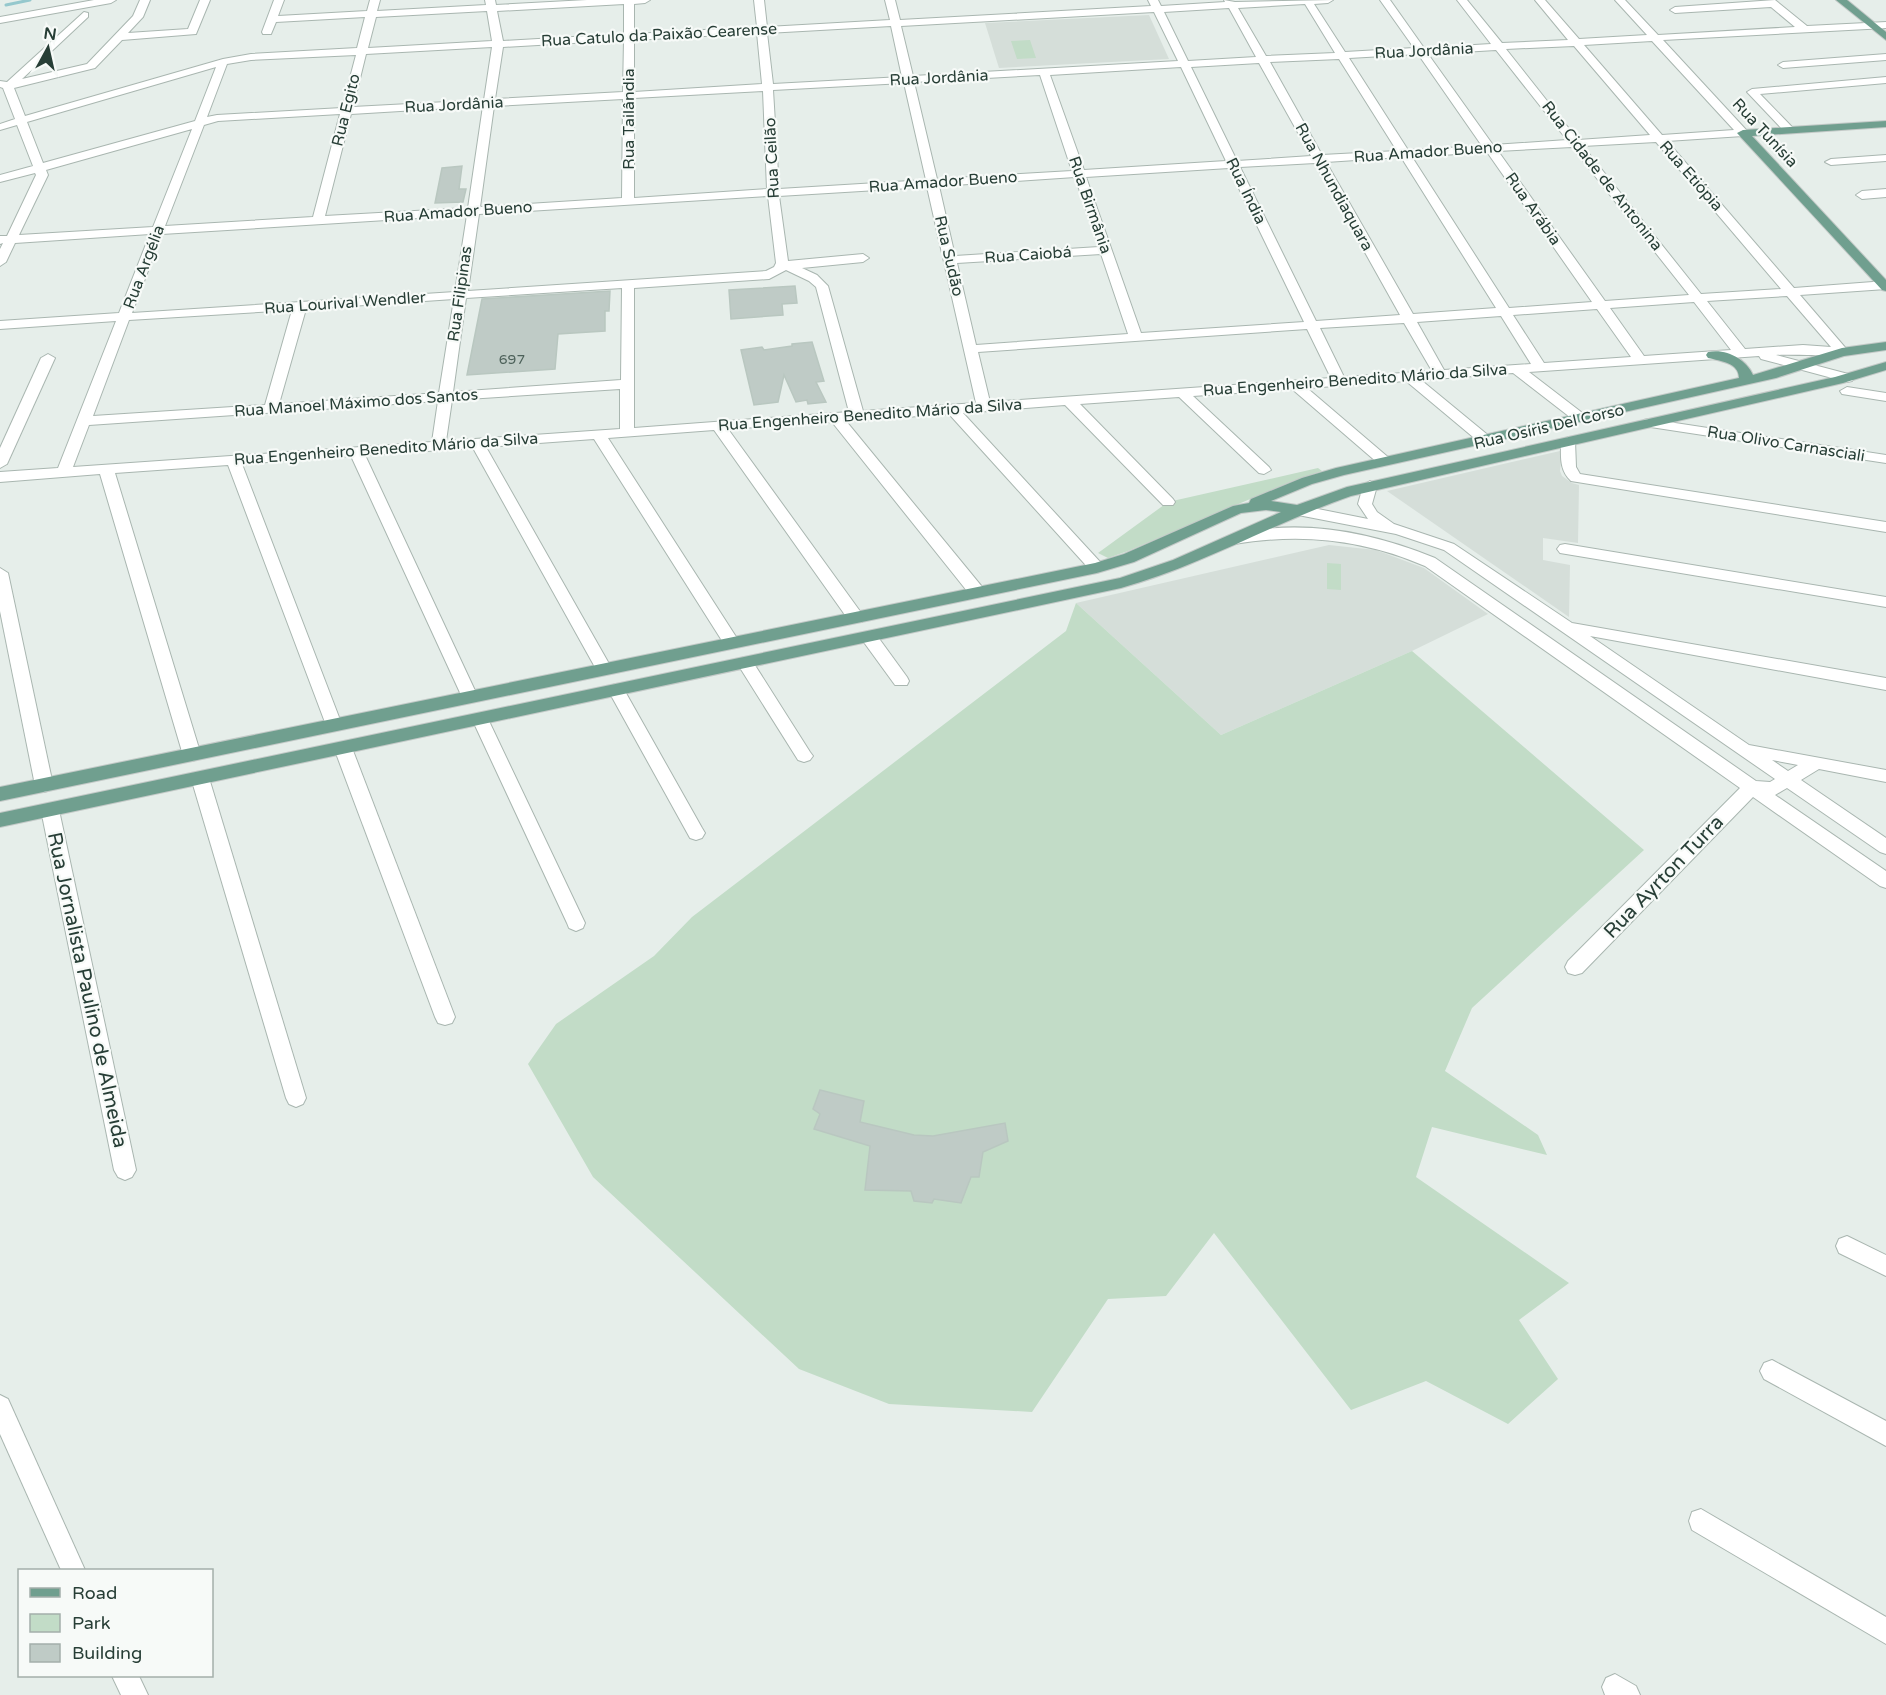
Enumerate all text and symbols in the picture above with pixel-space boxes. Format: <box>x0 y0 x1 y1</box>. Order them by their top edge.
north arrow <box>18 18 78 78</box>
street label: Rua Catulo da Paixão Cearense <box>540 19 778 51</box>
text: N <box>42 23 58 45</box>
street label: Rua Jordânia <box>1374 38 1474 64</box>
street label: Rua Jordânia <box>889 65 989 91</box>
street label: Rua Tailândia <box>619 68 639 170</box>
street label: Rua Egito <box>327 72 365 148</box>
street label: Rua Jordânia <box>404 92 504 118</box>
street label: Rua Tunísia <box>1728 94 1802 172</box>
street label: Rua Cidade de Antonina <box>1537 97 1667 255</box>
street label: Rua Ceilão <box>760 117 784 199</box>
street label: Rua Nhundiaquara <box>1291 120 1377 254</box>
street label: Rua Amador Bueno <box>1353 137 1503 167</box>
street label: Rua Etiópia <box>1655 137 1727 215</box>
street label: Rua Birmânia <box>1064 154 1116 256</box>
street label: Rua Índia <box>1221 154 1271 228</box>
street label: Rua Amador Bueno <box>868 167 1018 197</box>
street label: Rua Arábia <box>1501 169 1565 249</box>
street label: Rua Amador Bueno <box>383 197 533 227</box>
street label: Rua Sudão <box>930 214 968 298</box>
street label: Rua Argélia <box>119 222 169 312</box>
street label: Rua Caiobá <box>984 242 1072 268</box>
street label: Rua Filipinas <box>443 245 477 343</box>
street label: Rua Lourival Wendler <box>263 287 427 319</box>
house number: 697 <box>499 351 525 368</box>
street label: Rua Engenheiro Benedito Mário da Silva <box>1202 359 1508 401</box>
street label: Rua Manoel Máximo dos Santos <box>233 384 479 422</box>
street label: Rua Engenheiro Benedito Mário da Silva <box>717 394 1023 436</box>
street label: Rua Osíris Del Corso <box>1472 400 1626 454</box>
street label: Rua Olivo Carnasciali <box>1706 422 1866 466</box>
street label: Rua Engenheiro Benedito Mário da Silva <box>233 428 539 470</box>
street label: Rua Ayrton Turra <box>1599 810 1729 944</box>
street label: Rua Jornalista Paulino de Almeida <box>42 830 132 1150</box>
legend <box>18 1569 213 1677</box>
text: Road <box>72 1582 117 1604</box>
text: Park <box>72 1612 111 1634</box>
text: Building <box>72 1642 142 1664</box>

